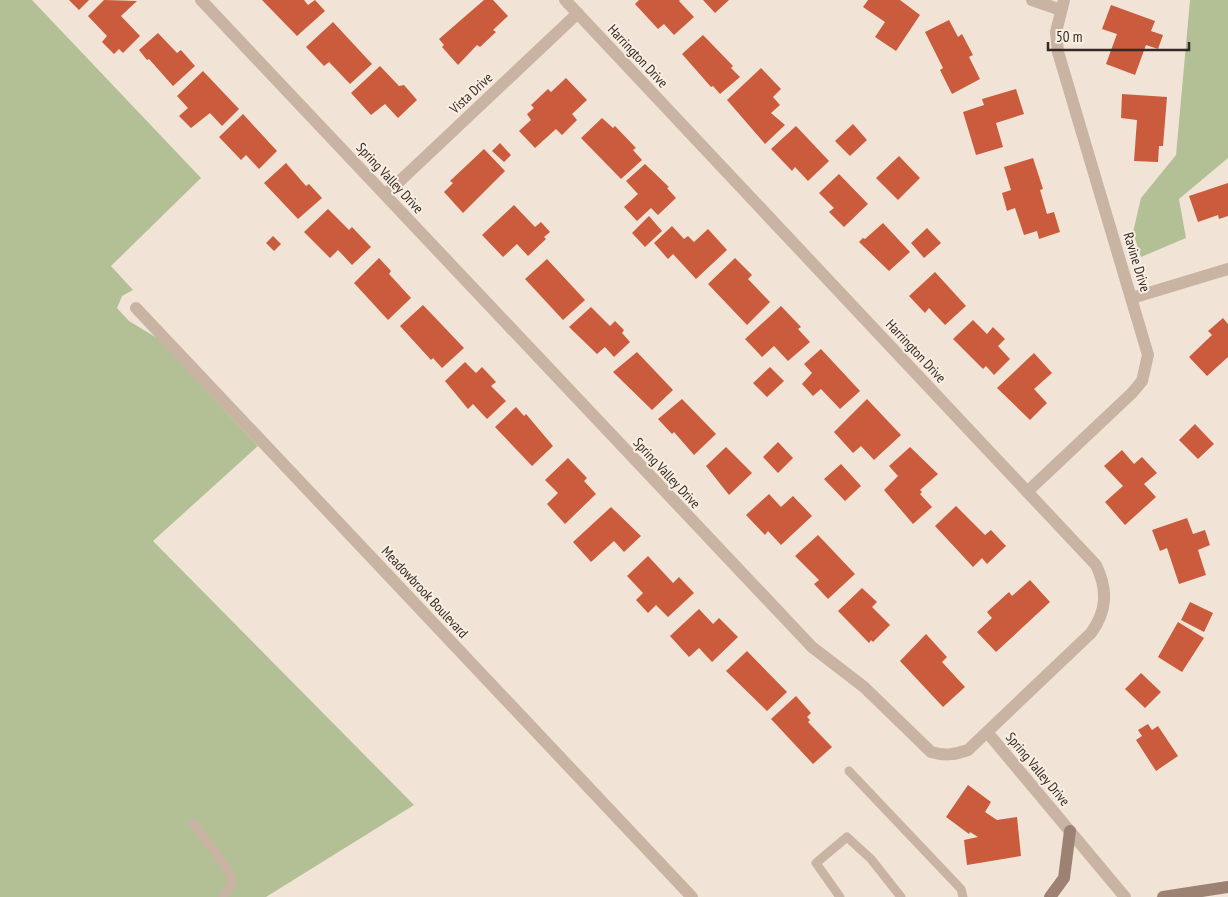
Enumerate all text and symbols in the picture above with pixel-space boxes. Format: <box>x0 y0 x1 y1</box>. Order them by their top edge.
street label: Harrington Drive <box>604 20 672 92</box>
scale bar <box>1048 20 1189 52</box>
text: 50 m <box>1056 27 1082 46</box>
street label: Vista Drive <box>445 69 496 118</box>
street label: Spring Valley Drive <box>353 139 428 217</box>
street label: Ravine Drive <box>1119 230 1155 294</box>
street label: Harrington Drive <box>882 315 950 387</box>
street label: Spring Valley Drive <box>630 434 705 512</box>
street label: Meadowbrook Boulevard <box>378 542 472 642</box>
street label: Spring Valley Drive <box>1002 729 1074 810</box>

